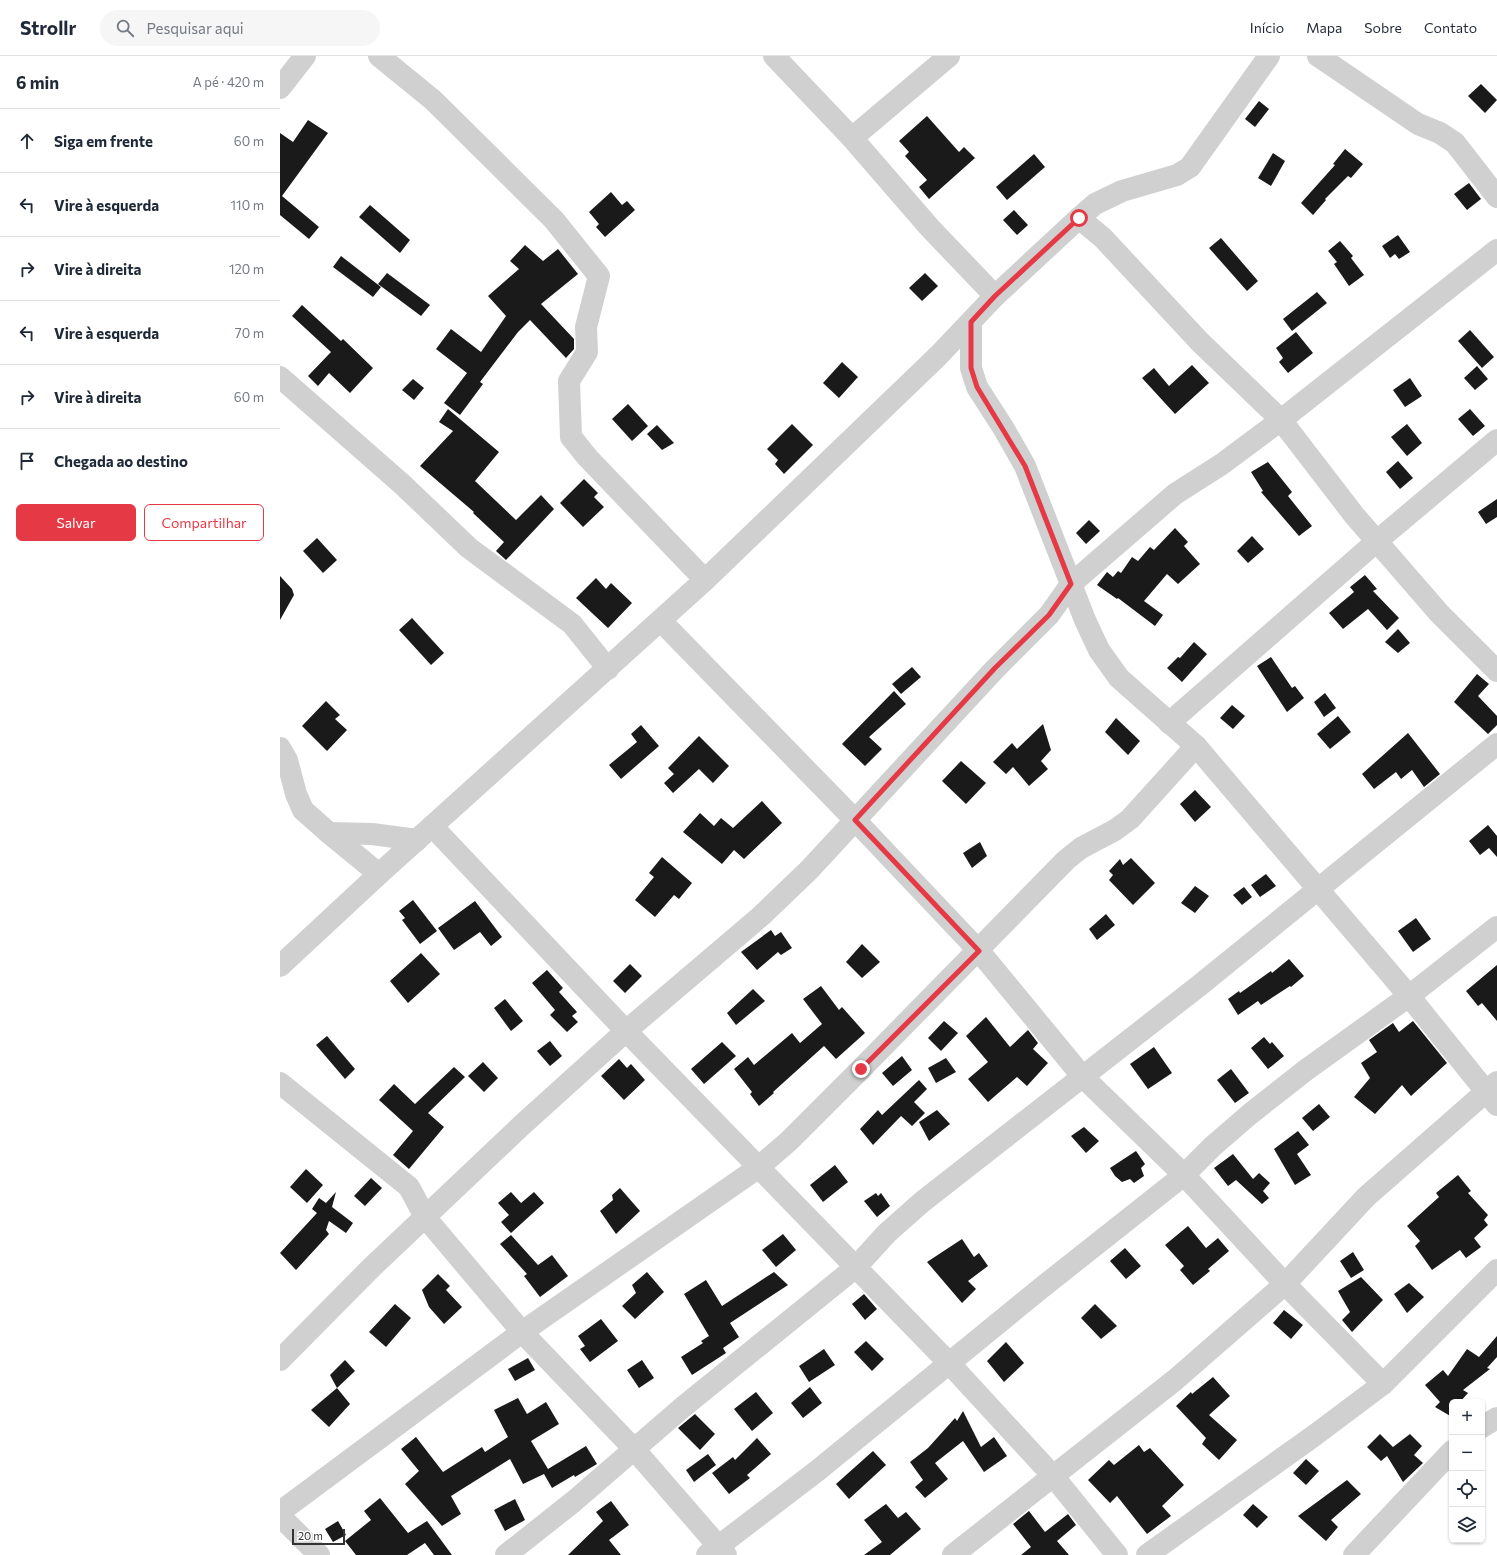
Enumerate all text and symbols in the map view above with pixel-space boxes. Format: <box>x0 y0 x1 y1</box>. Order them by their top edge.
search box <box>100 10 380 46</box>
text: Strollr <box>20 16 76 39</box>
icon: search <box>114 17 136 39</box>
text: Pesquisar aqui <box>146 19 244 37</box>
text: Início <box>1250 19 1284 36</box>
text: Mapa <box>1306 19 1342 36</box>
text: Sobre <box>1364 19 1402 36</box>
text: Contato <box>1424 19 1477 36</box>
text: 6 min <box>16 72 59 93</box>
text: A pé · 420 m <box>193 74 264 90</box>
icon: ahead <box>16 130 38 152</box>
text: Siga em frente <box>54 132 153 150</box>
text: 60 m <box>234 133 264 149</box>
icon: left <box>16 194 38 216</box>
text: Vire à esquerda <box>54 196 159 214</box>
text: 110 m <box>231 197 264 213</box>
route start <box>1070 209 1088 227</box>
icon: right <box>16 258 38 280</box>
text: Vire à direita <box>54 260 142 278</box>
text: 120 m <box>229 261 264 277</box>
icon: left <box>16 322 38 344</box>
text: Vire à esquerda <box>54 324 159 342</box>
text: 70 m <box>235 325 264 341</box>
icon: right <box>16 386 38 408</box>
text: Vire à direita <box>54 388 142 406</box>
text: 60 m <box>234 389 264 405</box>
icon: arrive <box>16 450 38 472</box>
text: Chegada ao destino <box>54 452 188 470</box>
button: Salvar <box>16 504 136 541</box>
button: Compartilhar <box>144 504 264 541</box>
route end <box>852 1060 870 1078</box>
map controls <box>1449 1399 1485 1543</box>
button: + <box>1449 1399 1485 1435</box>
button: − <box>1449 1435 1485 1471</box>
button: locate <box>1449 1471 1485 1507</box>
button: layers <box>1449 1507 1485 1543</box>
scale bar <box>292 1527 345 1546</box>
text: 20 m <box>298 1529 323 1542</box>

